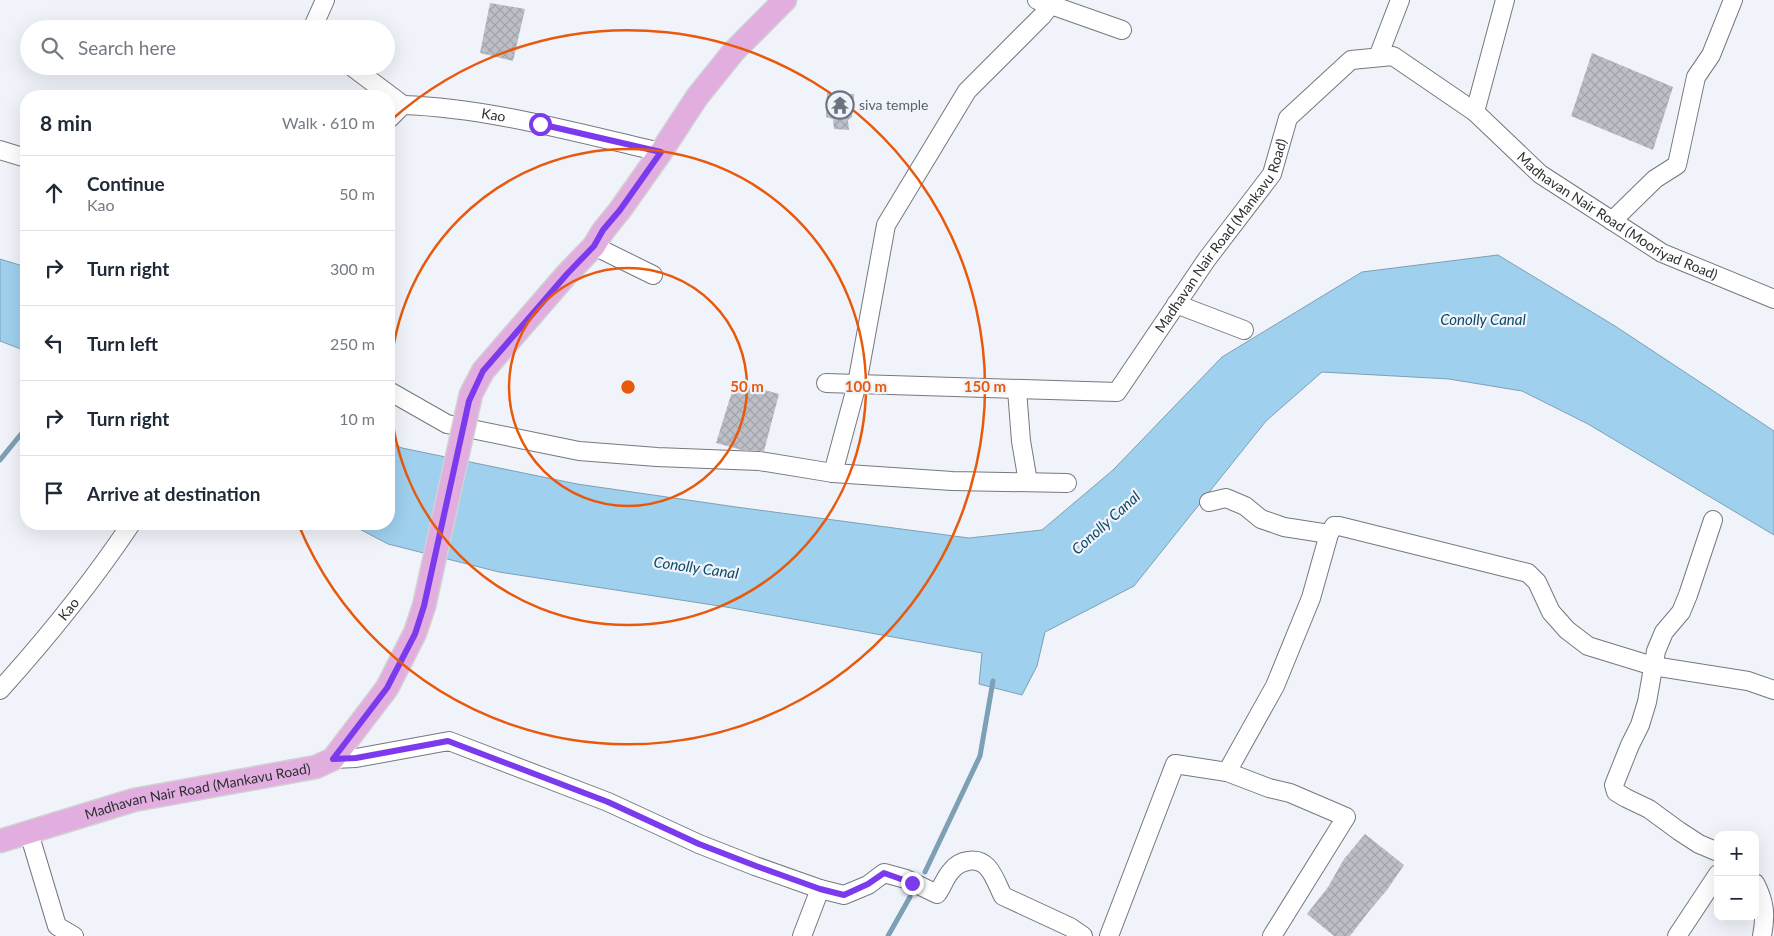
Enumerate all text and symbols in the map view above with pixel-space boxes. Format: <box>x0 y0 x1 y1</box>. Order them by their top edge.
search box <box>20 20 395 75</box>
icon: search <box>38 34 66 62</box>
text: Search here <box>78 36 176 59</box>
temple icon: siva temple <box>825 90 855 120</box>
place label: siva temple <box>859 96 928 113</box>
street label: Kao <box>480 104 507 125</box>
text: 8 min <box>40 110 92 135</box>
text: Walk · 610 m <box>282 113 375 132</box>
route start <box>529 113 552 136</box>
street label: Madhavan Nair Road (Mankavu Road) <box>1151 136 1290 335</box>
street label: Madhavan Nair Road (Mooriyad Road) <box>1514 148 1720 283</box>
text: Continue <box>87 172 165 195</box>
icon: ahead <box>40 179 68 207</box>
text: 50 m <box>339 184 375 203</box>
text: Kao <box>87 195 115 214</box>
icon: right <box>40 254 68 282</box>
text: Turn right <box>87 257 169 280</box>
text: 300 m <box>330 259 375 278</box>
water label: Conolly Canal <box>1440 310 1526 328</box>
icon: left <box>40 329 68 357</box>
text: Turn left <box>87 332 158 355</box>
text: 250 m <box>330 334 375 353</box>
text: 50 m <box>730 377 764 395</box>
text: 100 m <box>845 377 887 395</box>
text: 150 m <box>964 377 1006 395</box>
centre of rings <box>619 378 637 396</box>
icon: right <box>40 404 68 432</box>
text: Turn right <box>87 407 169 430</box>
text: 10 m <box>339 409 375 428</box>
icon: arrive <box>40 479 68 507</box>
text: Arrive at destination <box>87 482 260 505</box>
water label: Conolly Canal <box>1067 486 1144 558</box>
water label: Conolly Canal <box>652 552 740 582</box>
street label: Kao <box>54 594 82 624</box>
street label: Madhavan Nair Road (Mankavu Road) <box>82 759 312 823</box>
map controls <box>1714 831 1759 921</box>
button: + <box>1714 831 1759 876</box>
route end <box>901 872 924 895</box>
button: − <box>1714 876 1759 921</box>

